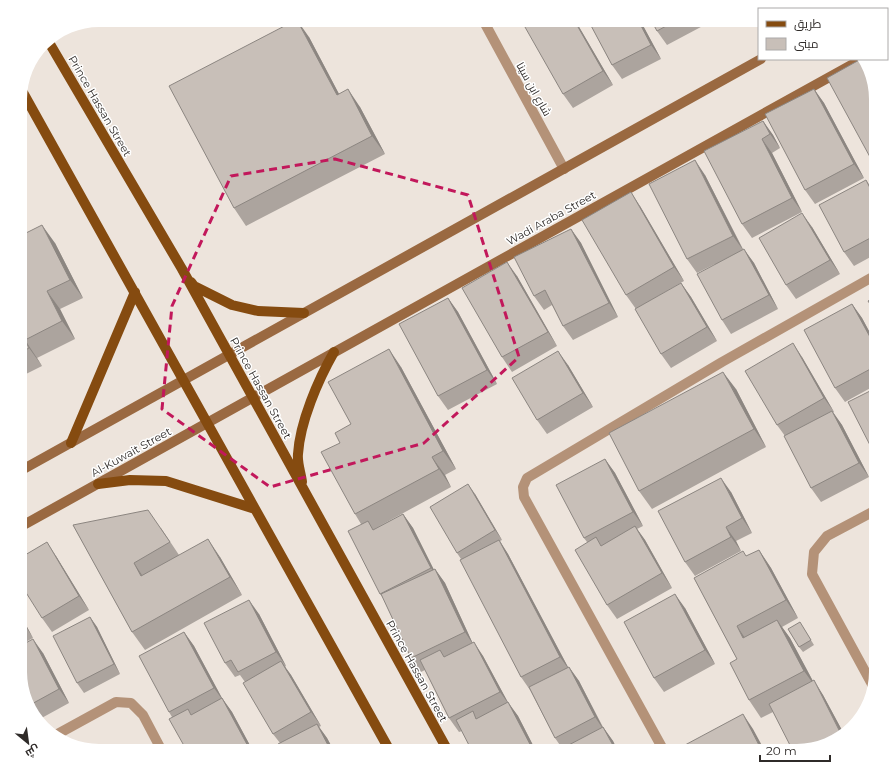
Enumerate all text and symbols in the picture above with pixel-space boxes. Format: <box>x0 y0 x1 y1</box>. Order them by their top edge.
legend <box>758 8 888 60</box>
text: طريق <box>794 16 822 31</box>
text: مبنى <box>794 36 819 51</box>
street label: Prince Hassan Street <box>65 53 135 159</box>
street label: شارع ابن سينا <box>513 60 555 119</box>
street label: Wadi Araba Street <box>504 187 598 248</box>
street label: Prince Hassan Street <box>227 335 295 442</box>
street label: Al-Kuwait Street <box>88 424 174 480</box>
street label: Prince Hassan Street <box>383 618 451 725</box>
north arrow <box>8 723 48 763</box>
scale bar <box>760 737 830 763</box>
text: ش <box>23 742 42 761</box>
text: 20 m <box>766 743 797 758</box>

